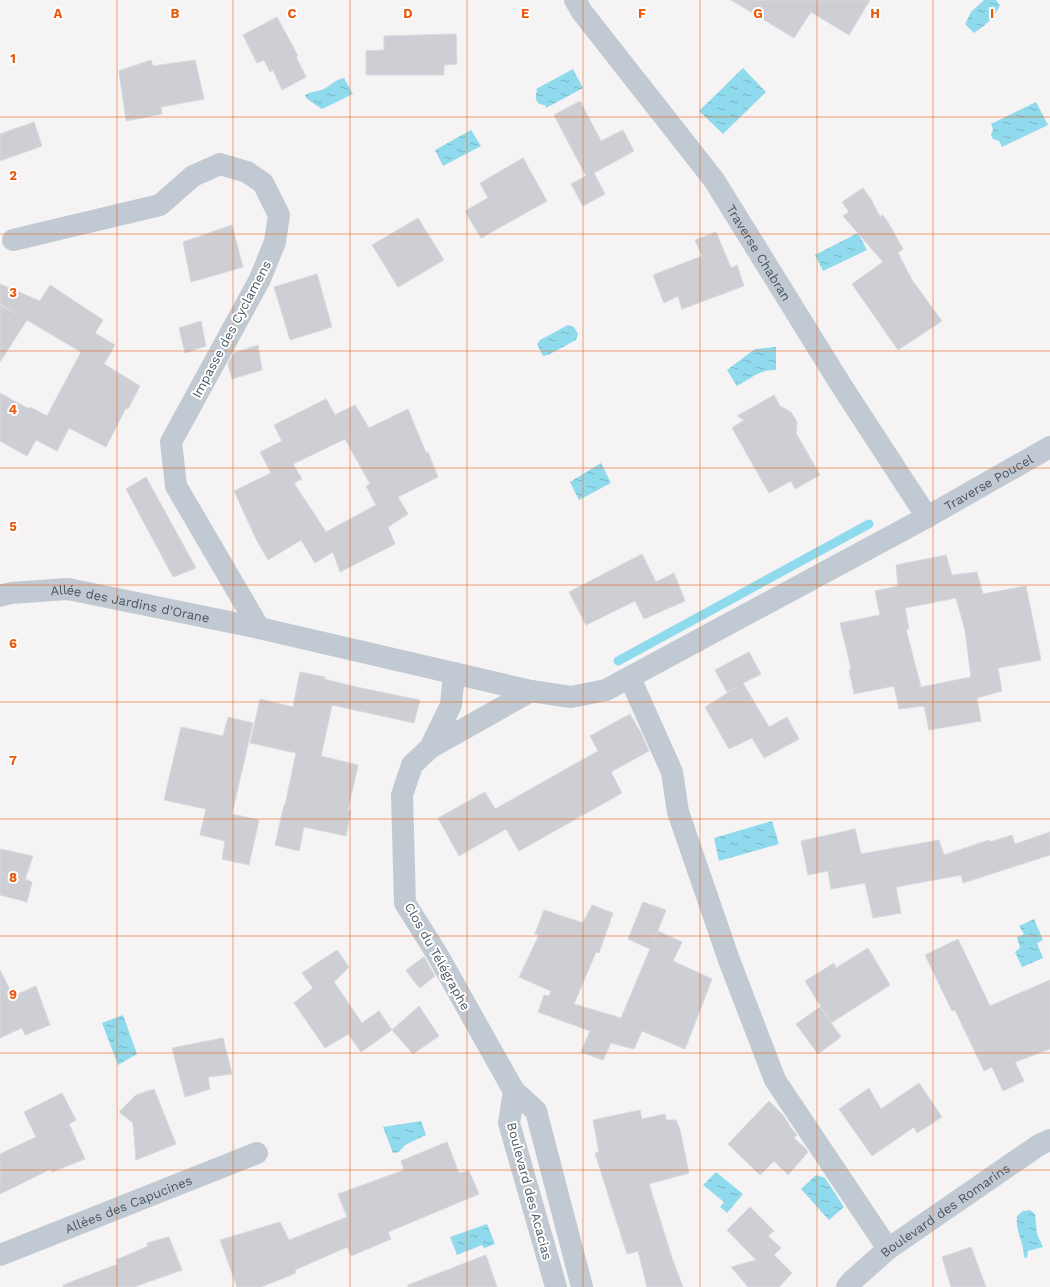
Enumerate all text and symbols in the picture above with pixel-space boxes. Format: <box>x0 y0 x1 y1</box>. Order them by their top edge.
text: A <box>54 6 63 21</box>
text: B <box>171 6 180 21</box>
text: C <box>288 6 297 21</box>
text: D <box>403 6 413 21</box>
text: E <box>521 6 529 21</box>
text: F <box>638 6 646 21</box>
text: G <box>753 6 763 21</box>
text: H <box>870 6 880 21</box>
text: I <box>990 6 994 21</box>
text: 1 <box>10 51 16 66</box>
text: 2 <box>9 168 17 183</box>
street label: Traverse Chabran <box>723 202 794 304</box>
street label: Impasse des Cyclamens <box>189 258 274 400</box>
text: 3 <box>9 285 17 300</box>
text: 4 <box>9 402 18 417</box>
street label: Traverse Poucel <box>941 451 1036 514</box>
text: 5 <box>9 519 17 534</box>
street label: Allée des Jardins d'Orane <box>50 582 211 626</box>
text: 6 <box>9 636 17 651</box>
text: 7 <box>9 753 17 768</box>
text: 8 <box>9 870 17 885</box>
street label: Clos du Télégraphe <box>402 900 473 1013</box>
text: 9 <box>9 987 17 1002</box>
street label: Boulevard des Acacias <box>504 1121 555 1262</box>
street label: Boulevard des Romarins <box>877 1160 1013 1260</box>
street label: Allées des Capucines <box>63 1173 194 1237</box>

